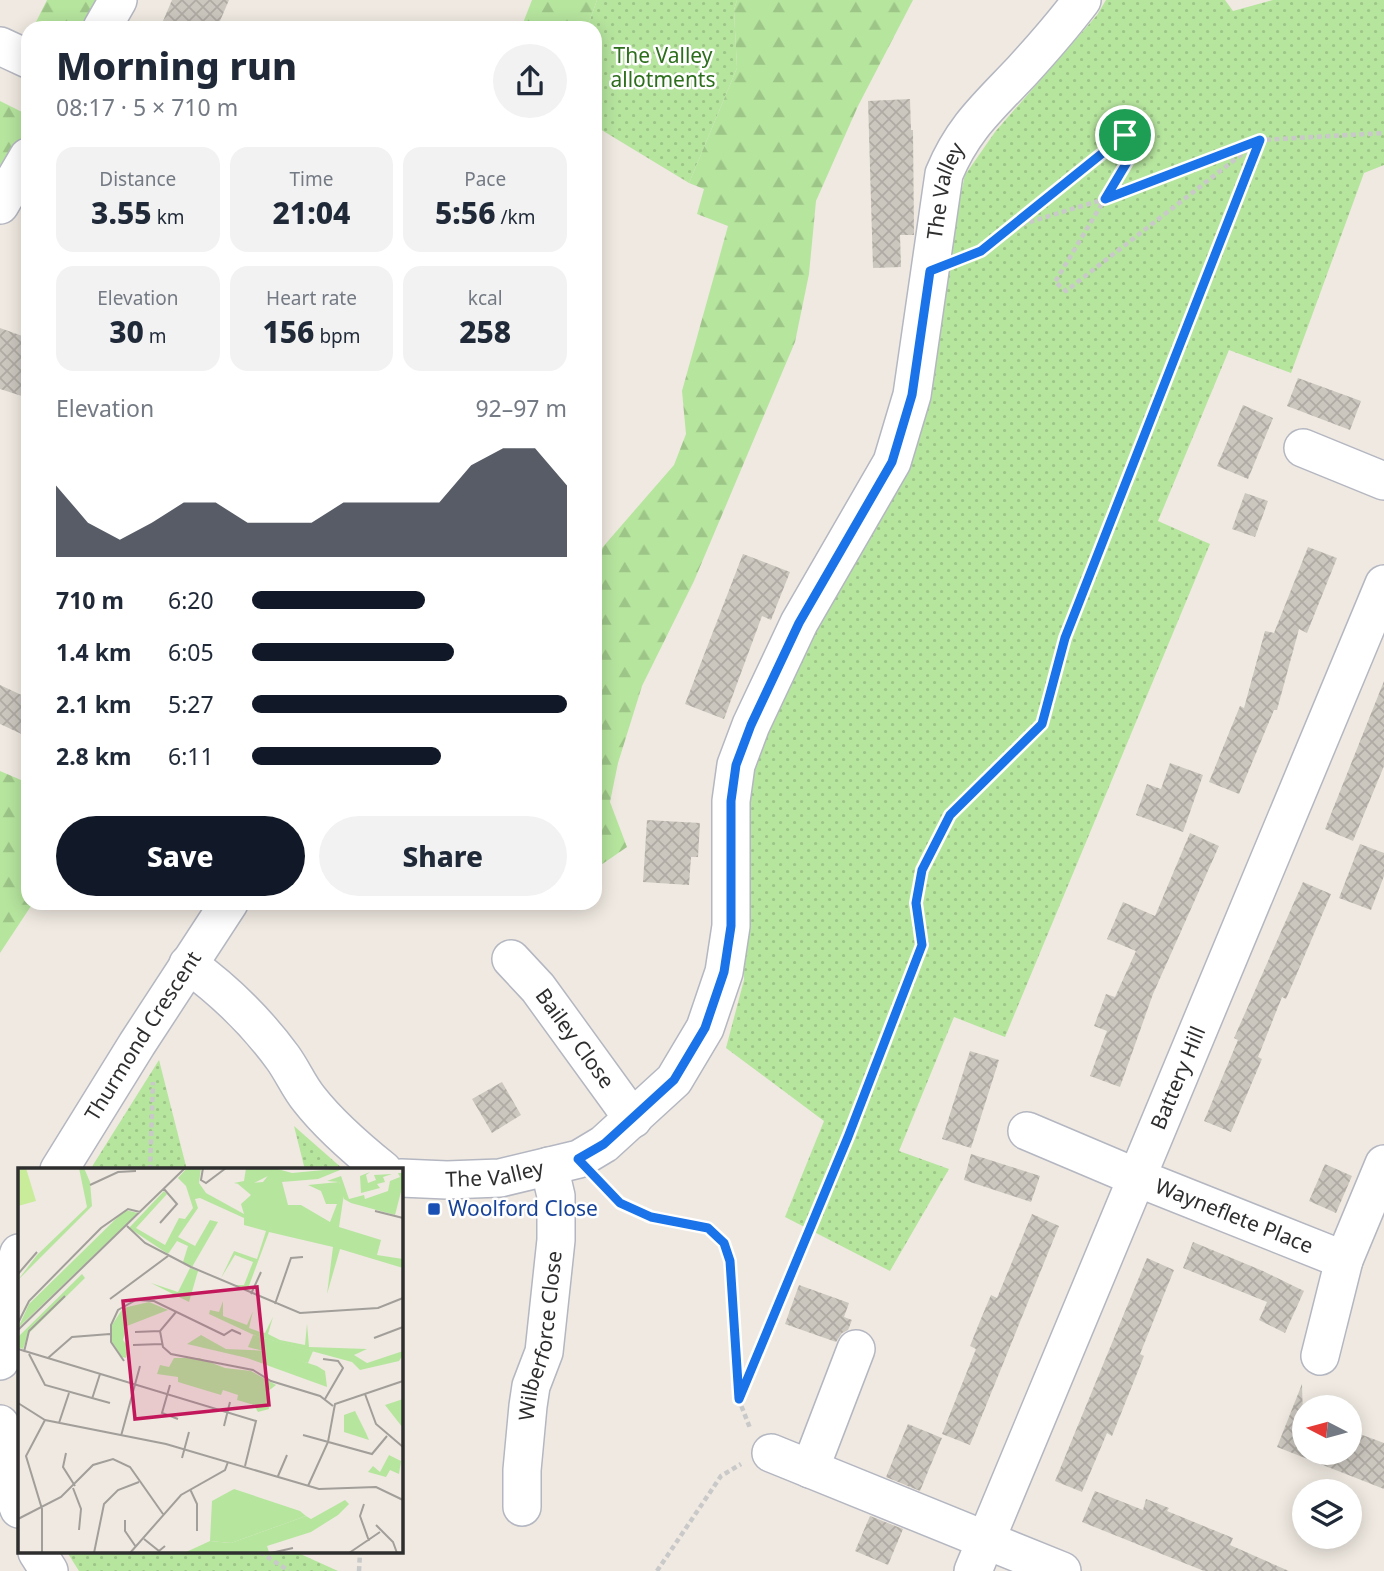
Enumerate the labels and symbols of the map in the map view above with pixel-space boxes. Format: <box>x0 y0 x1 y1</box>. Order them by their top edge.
park label: The Valley allotments <box>611 41 716 93</box>
pin <box>1095 105 1155 165</box>
street label: The Valley <box>920 137 970 241</box>
street label: Thurmond Crescent <box>78 945 207 1126</box>
street label: Bailey Close <box>530 982 621 1094</box>
street label: Battery Hill <box>1143 1022 1211 1133</box>
street label: The Valley <box>445 1153 546 1193</box>
inset map <box>18 1168 402 1554</box>
street label: Wayneflete Place <box>1151 1171 1318 1259</box>
place label: Woolford Close <box>448 1194 598 1222</box>
marker: Woolford Close <box>426 1201 442 1217</box>
street label: Wilberforce Close <box>512 1249 568 1422</box>
north arrow <box>1292 1395 1362 1465</box>

